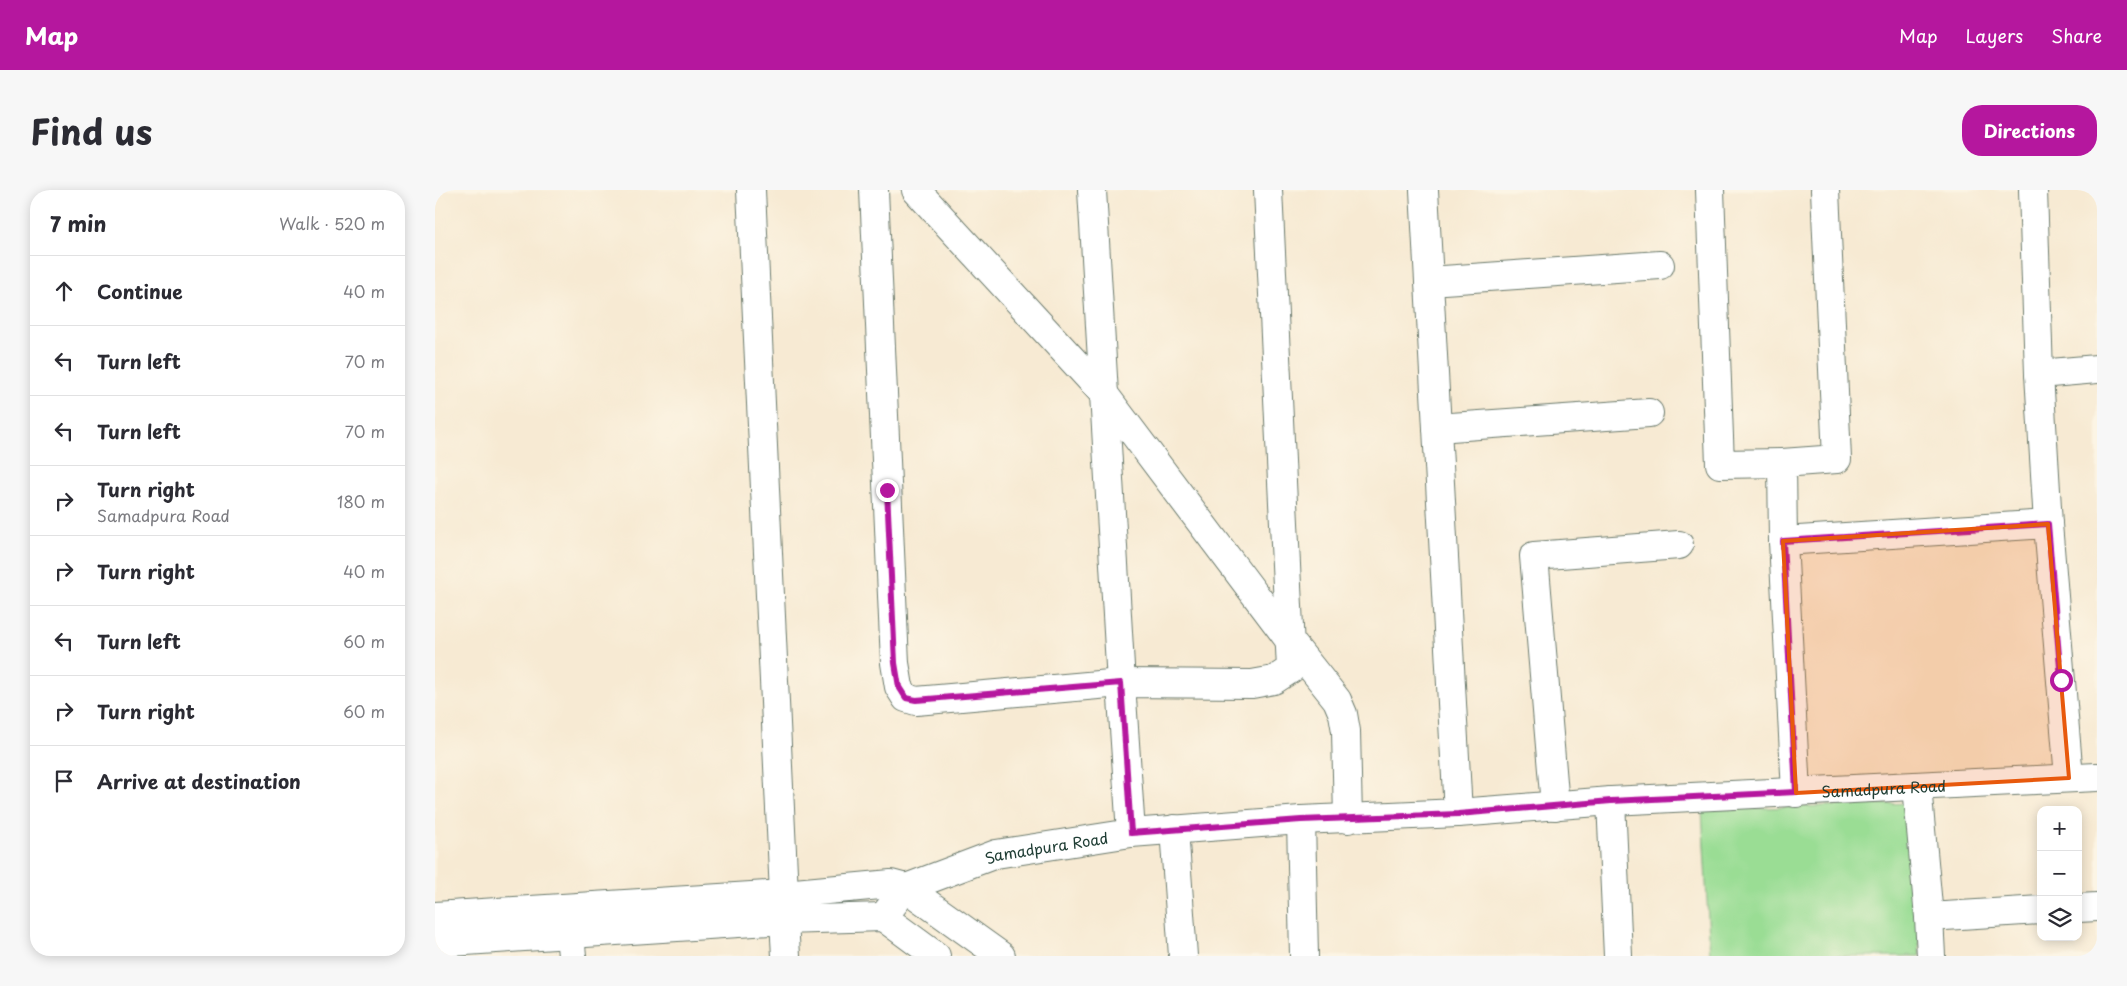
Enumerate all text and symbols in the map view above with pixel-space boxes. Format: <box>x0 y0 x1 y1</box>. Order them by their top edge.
text: Map <box>25 17 78 53</box>
text: Map <box>1899 22 1938 49</box>
text: Layers <box>1966 22 2023 49</box>
text: Share <box>2051 22 2102 49</box>
text: Find us <box>30 104 152 157</box>
button: Directions <box>1962 105 2097 156</box>
text: 7 min <box>50 207 106 239</box>
text: Walk · 520 m <box>279 211 385 235</box>
icon: ahead <box>50 277 78 305</box>
text: Continue <box>97 277 183 305</box>
text: 40 m <box>343 279 385 303</box>
icon: left <box>50 347 78 375</box>
text: Turn left <box>97 347 181 375</box>
text: 70 m <box>345 349 385 373</box>
icon: left <box>50 417 78 445</box>
text: Turn left <box>97 417 181 445</box>
text: 70 m <box>345 419 385 443</box>
text: Turn right <box>97 475 195 503</box>
route end <box>876 479 899 502</box>
icon: right <box>50 487 78 515</box>
text: 180 m <box>337 489 385 513</box>
text: Samadpura Road <box>97 503 230 527</box>
icon: right <box>50 557 78 585</box>
text: Turn right <box>97 557 195 585</box>
text: 40 m <box>343 559 385 583</box>
icon: left <box>50 627 78 655</box>
text: Turn left <box>97 627 181 655</box>
text: 60 m <box>343 629 385 653</box>
route start <box>2050 669 2073 692</box>
icon: right <box>50 697 78 725</box>
text: Turn right <box>97 697 195 725</box>
text: 60 m <box>343 699 385 723</box>
icon: arrive <box>50 767 78 795</box>
text: Arrive at destination <box>97 767 301 795</box>
street label: Samadpura Road <box>1821 773 1947 802</box>
map controls <box>2037 806 2082 941</box>
button: + <box>2037 806 2082 851</box>
street label: Samadpura Road <box>981 825 1110 869</box>
button: − <box>2037 851 2082 896</box>
button: layers <box>2037 896 2082 941</box>

